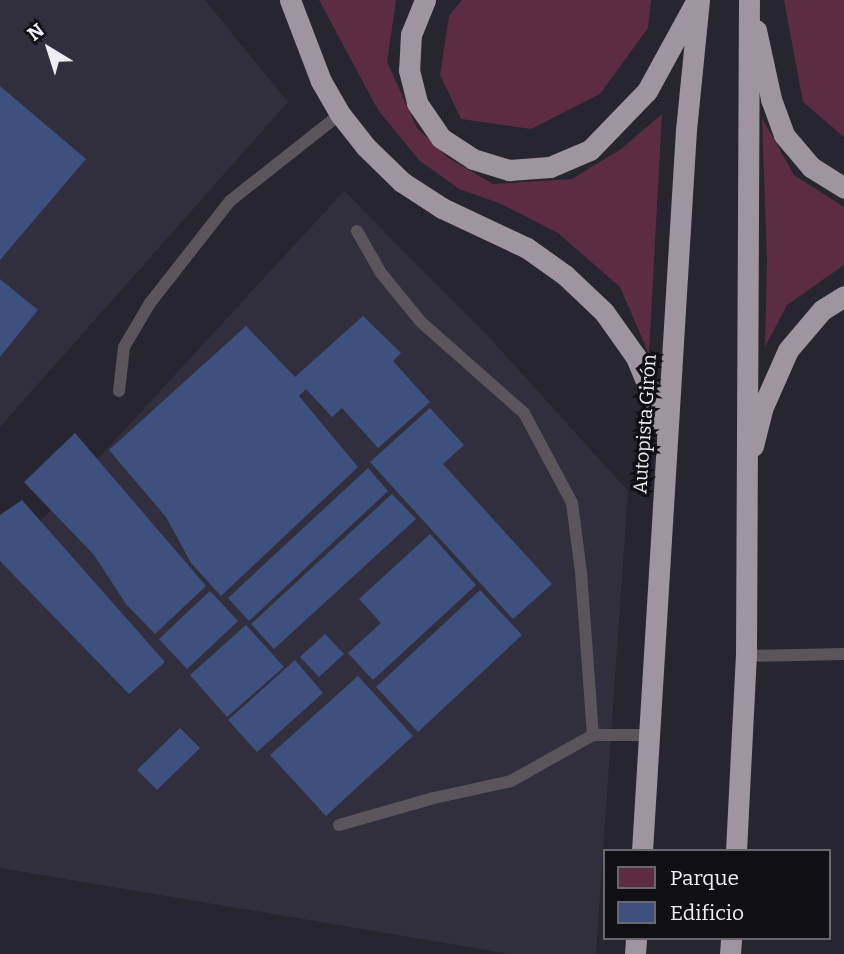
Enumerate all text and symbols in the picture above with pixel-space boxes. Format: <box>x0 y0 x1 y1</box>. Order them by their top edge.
north arrow <box>14 14 84 84</box>
text: N <box>23 18 49 46</box>
street label: Autopista Girón <box>629 353 661 495</box>
legend <box>602 849 830 940</box>
text: Parque <box>670 865 739 891</box>
text: Edificio <box>670 900 744 926</box>

